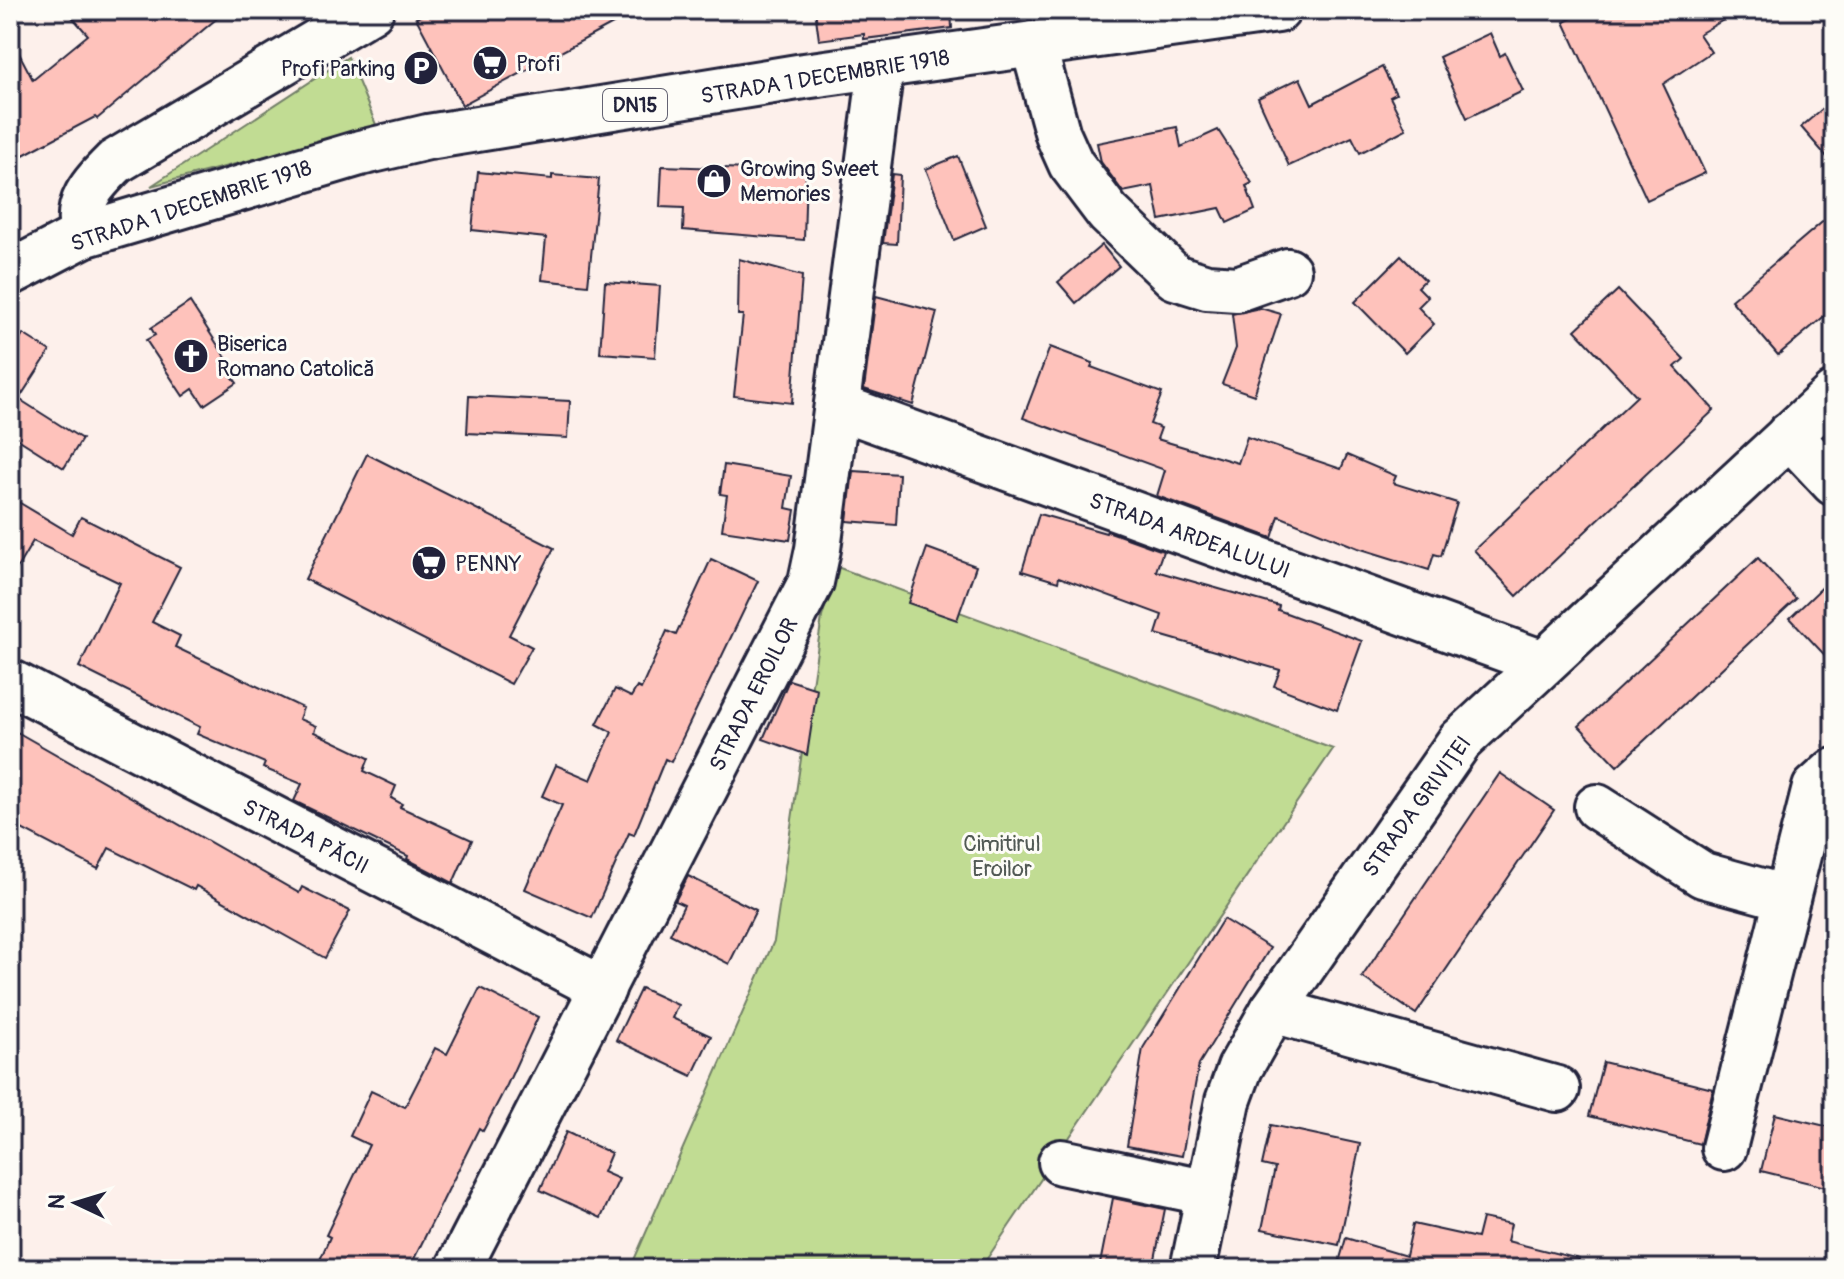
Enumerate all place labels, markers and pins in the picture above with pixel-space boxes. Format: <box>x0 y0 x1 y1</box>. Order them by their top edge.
supermarket icon: Profi <box>471 44 509 82</box>
parking icon: Profi Parking <box>402 49 440 87</box>
place label: Profi <box>516 50 560 78</box>
place label: Profi Parking <box>281 55 395 83</box>
place label: Growing Sweet Memories <box>740 155 879 208</box>
shop icon: Growing Sweet Memories <box>695 162 733 200</box>
place label: Biserica Romano Catolică <box>217 330 375 383</box>
church icon: Biserica Romano Catolică <box>172 337 210 375</box>
supermarket icon: PENNY <box>410 544 448 582</box>
place label: PENNY <box>455 550 522 578</box>

